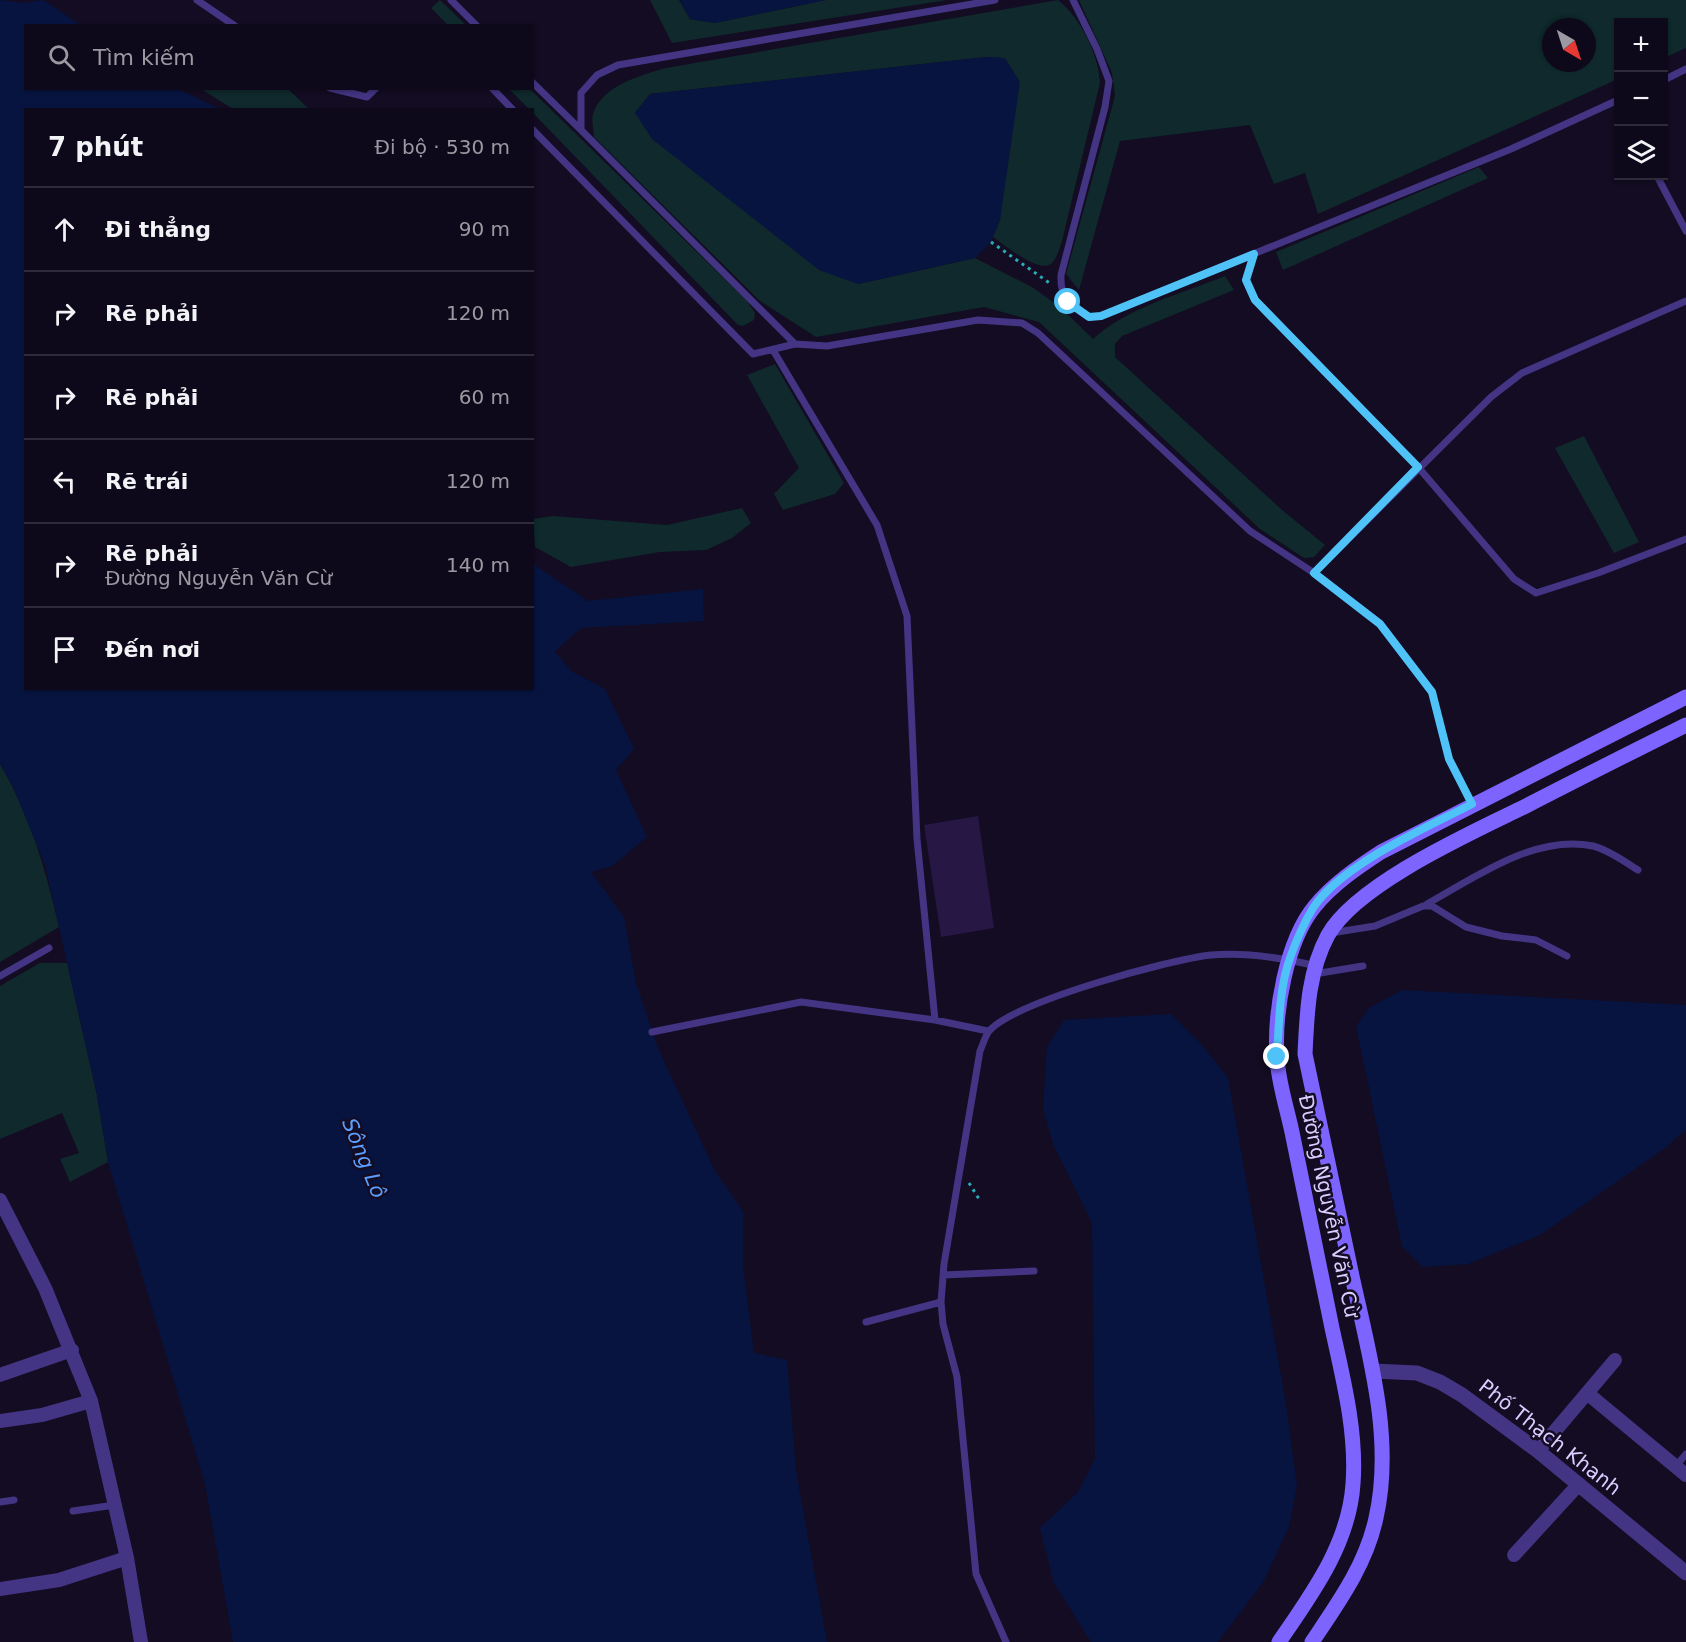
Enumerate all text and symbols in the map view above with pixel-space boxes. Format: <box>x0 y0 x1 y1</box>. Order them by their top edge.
north arrow <box>1542 18 1596 72</box>
map controls <box>1614 18 1668 180</box>
button: + <box>1614 18 1668 72</box>
search box <box>24 24 534 90</box>
icon: search <box>45 41 78 74</box>
text: Tìm kiếm <box>93 45 195 70</box>
button: − <box>1614 72 1668 126</box>
button: layers <box>1614 126 1668 180</box>
text: 7 phút <box>48 132 143 162</box>
text: Đi bộ · 530 m <box>375 135 510 159</box>
icon: ahead <box>48 213 81 246</box>
text: Đi thẳng <box>105 217 211 242</box>
text: 90 m <box>459 217 510 241</box>
route start <box>1054 288 1080 314</box>
icon: right <box>48 297 81 330</box>
text: Rẽ phải <box>105 301 198 326</box>
text: 120 m <box>446 301 510 325</box>
icon: right <box>48 381 81 414</box>
text: Rẽ phải <box>105 385 198 410</box>
text: 60 m <box>459 385 510 409</box>
icon: left <box>48 465 81 498</box>
text: Rẽ trái <box>105 469 188 494</box>
text: 120 m <box>446 469 510 493</box>
text: Rẽ phải <box>105 541 198 566</box>
icon: right <box>48 549 81 582</box>
text: 140 m <box>446 553 510 577</box>
text: Đường Nguyễn Văn Cừ <box>105 566 332 590</box>
icon: arrive <box>48 633 81 666</box>
text: Đến nơi <box>105 637 200 662</box>
route end <box>1263 1043 1289 1069</box>
street label: Đường Nguyễn Văn Cừ <box>1294 1092 1365 1321</box>
water label: Sông Lô <box>337 1115 391 1201</box>
street label: Phố Thạch Khanh <box>1474 1374 1626 1500</box>

